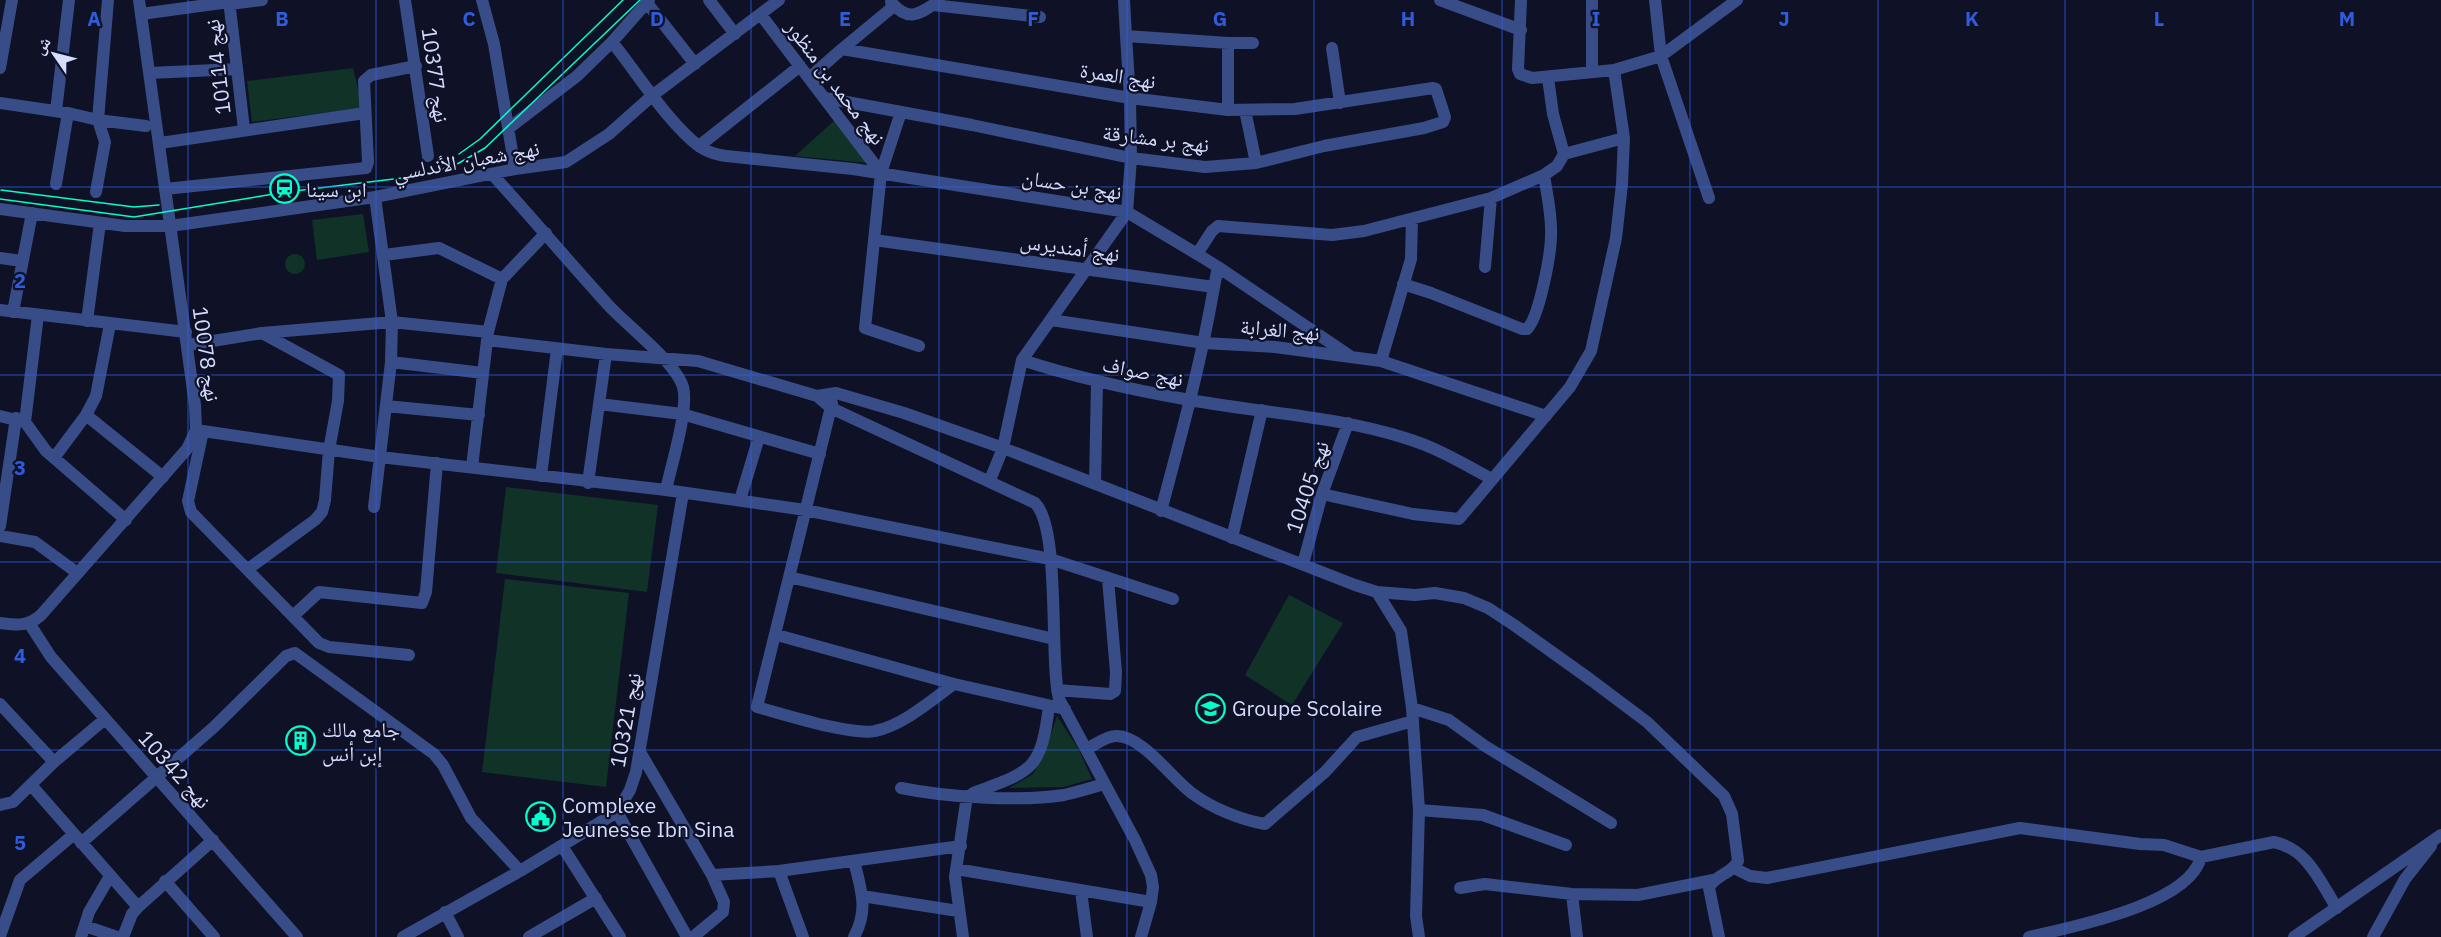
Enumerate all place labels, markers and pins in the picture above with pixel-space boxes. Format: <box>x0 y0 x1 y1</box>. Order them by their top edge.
station icon: ابن سينا <box>269 173 301 205</box>
place label: ابن سينا <box>306 175 367 203</box>
school or university icon: Groupe Scolaire <box>1195 692 1227 724</box>
place label: Groupe Scolaire <box>1232 694 1382 722</box>
place label: جامع مالك إبن أنس <box>322 715 400 768</box>
building icon: جامع مالك إبن أنس <box>285 725 317 757</box>
place label: Complexe Jeunesse Ibn Sina <box>562 791 735 843</box>
public building icon: Complexe Jeunesse Ibn Sina <box>525 801 557 833</box>

